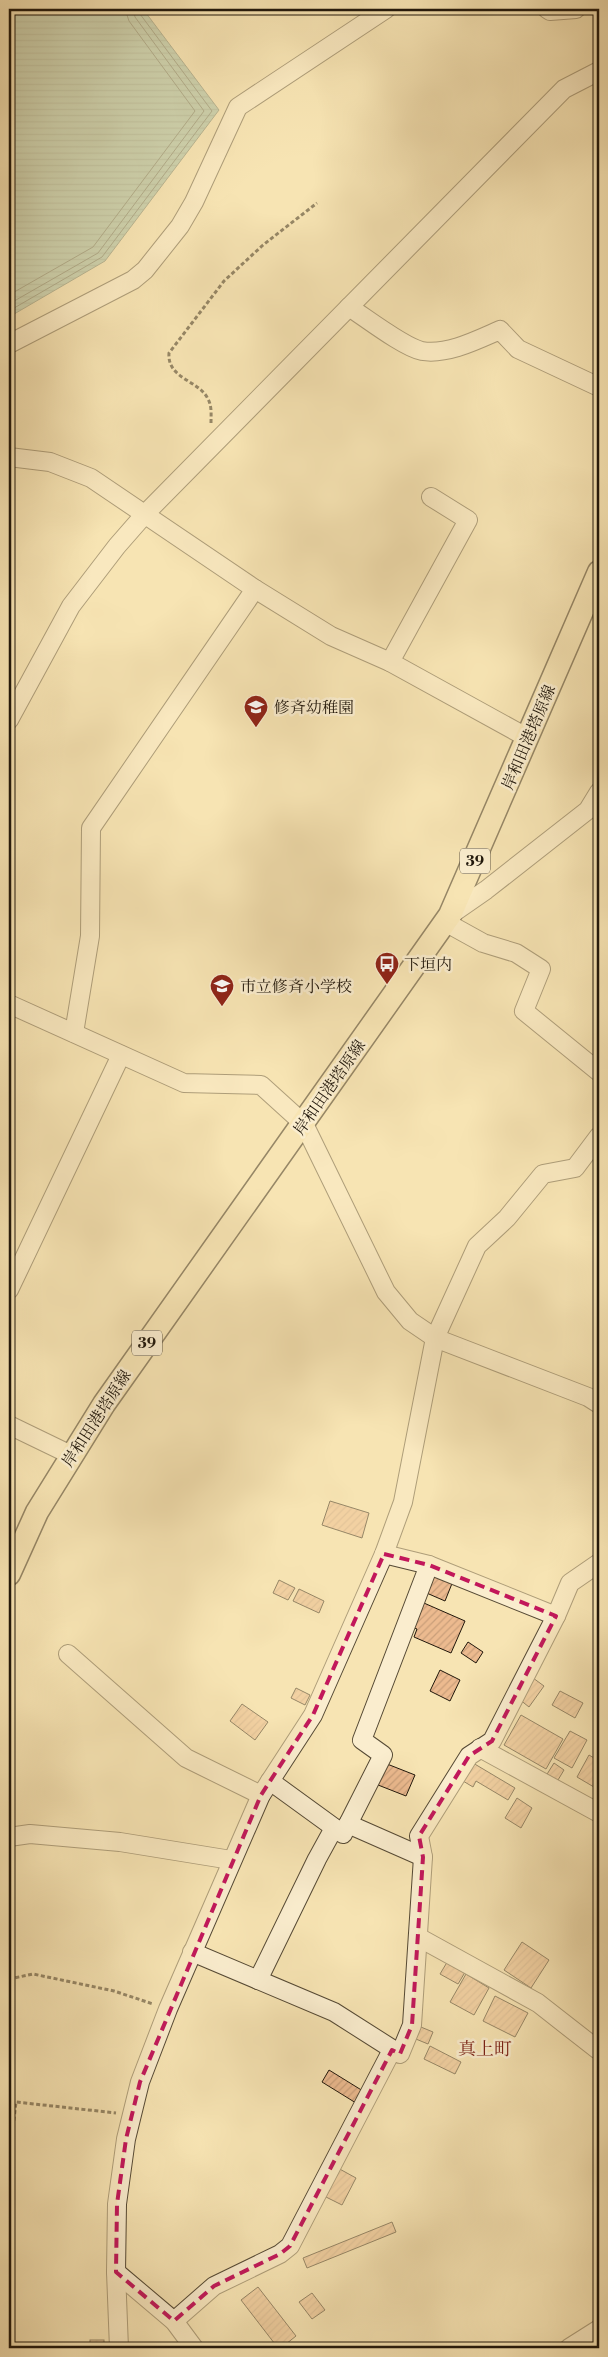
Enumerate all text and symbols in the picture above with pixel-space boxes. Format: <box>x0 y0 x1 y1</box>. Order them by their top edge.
street label: 岸和田港塔原線 <box>498 682 560 793</box>
school or university icon: 修斉幼稚園 <box>243 694 269 728</box>
place label: 修斉幼稚園 <box>274 698 354 718</box>
road number: 39 <box>460 848 490 874</box>
bus stop icon: 下垣内 <box>374 951 400 985</box>
place label: 下垣内 <box>404 955 452 975</box>
school or university icon: 市立修斉小学校 <box>209 973 235 1007</box>
place label: 市立修斉小学校 <box>240 977 352 997</box>
street label: 岸和田港塔原線 <box>290 1036 370 1139</box>
road number: 39 <box>132 1330 162 1356</box>
street label: 岸和田港塔原線 <box>58 1366 136 1471</box>
district label: 真上町 <box>458 2038 512 2061</box>

